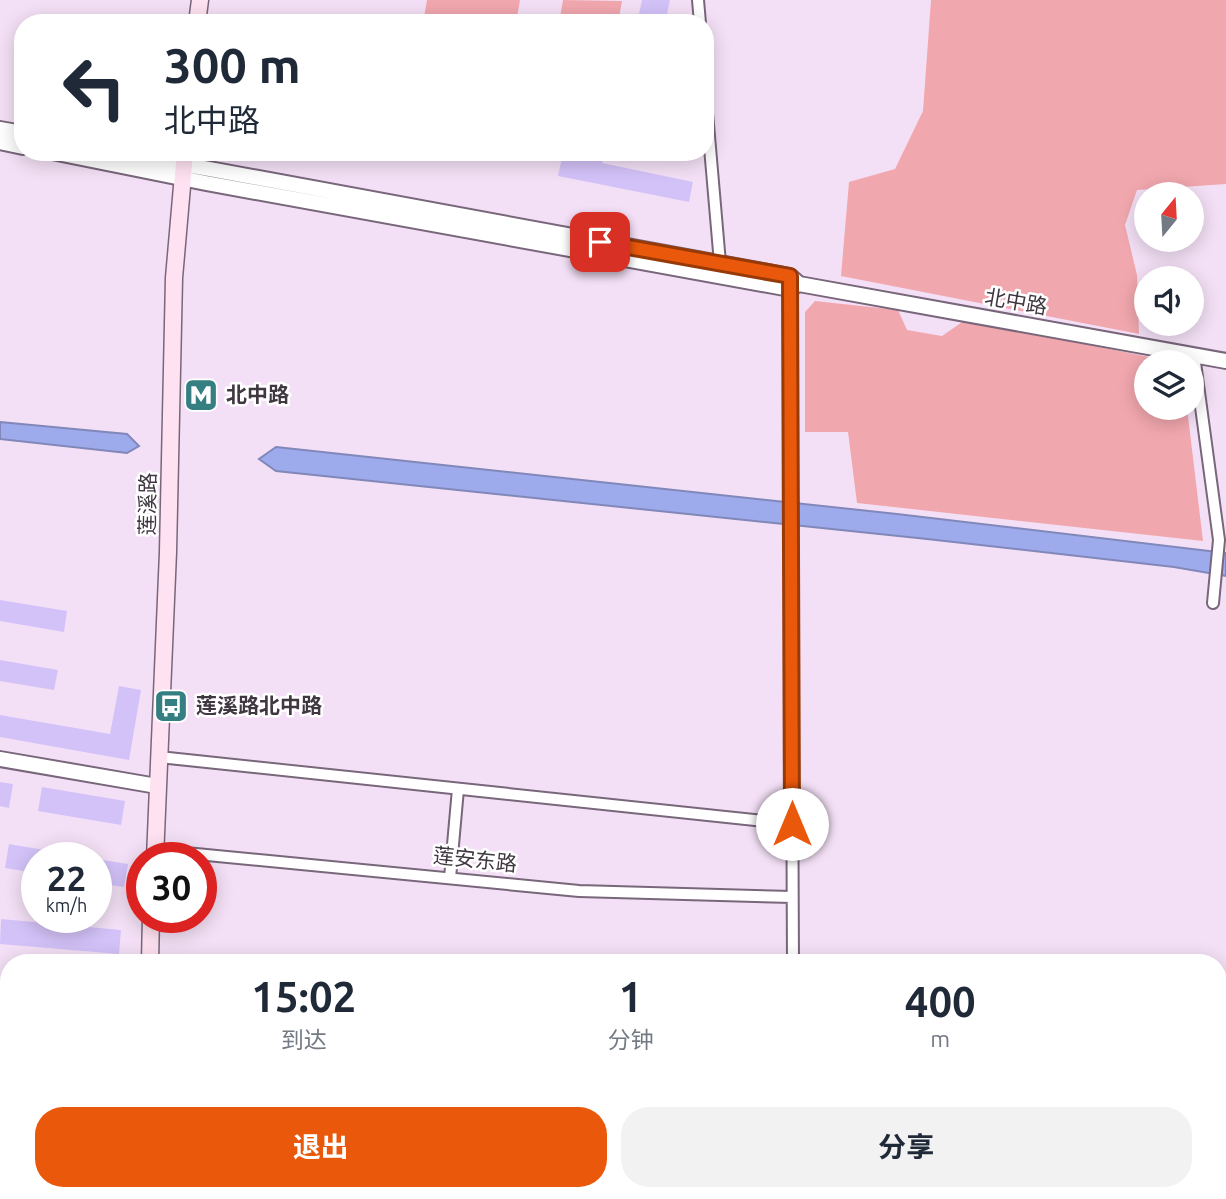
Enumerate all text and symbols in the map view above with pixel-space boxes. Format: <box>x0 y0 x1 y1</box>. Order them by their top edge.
text: 300 m <box>164 37 301 92</box>
icon: left <box>49 42 140 133</box>
text: 北中路 <box>164 102 260 138</box>
north arrow <box>1134 182 1204 252</box>
map controls <box>1134 182 1204 420</box>
pin <box>570 212 630 272</box>
icon: arrive <box>581 223 619 261</box>
button: sound <box>1134 266 1204 336</box>
street label: 北中路 <box>983 284 1049 318</box>
button: layers <box>1134 350 1204 420</box>
metro station icon: 北中路 <box>182 376 220 414</box>
place label: 北中路 <box>226 382 289 406</box>
street label: 莲溪路 <box>134 472 160 536</box>
bus stop icon: 莲溪路北中路 <box>152 687 190 725</box>
place label: 莲溪路北中路 <box>196 693 322 717</box>
position arrow <box>755 787 829 861</box>
speed limit sign: 30 <box>126 842 217 933</box>
street label: 莲安东路 <box>432 843 518 875</box>
text: 22 <box>47 858 86 898</box>
text: km/h <box>46 895 87 915</box>
text: 15:02 <box>251 973 356 1020</box>
text: 1 <box>619 973 642 1020</box>
text: 400 <box>905 978 976 1025</box>
text: m <box>930 1026 950 1051</box>
text: 到达 <box>281 1027 327 1052</box>
text: 分钟 <box>608 1027 654 1052</box>
button: 退出 <box>35 1107 607 1187</box>
button: 分享 <box>621 1107 1192 1187</box>

